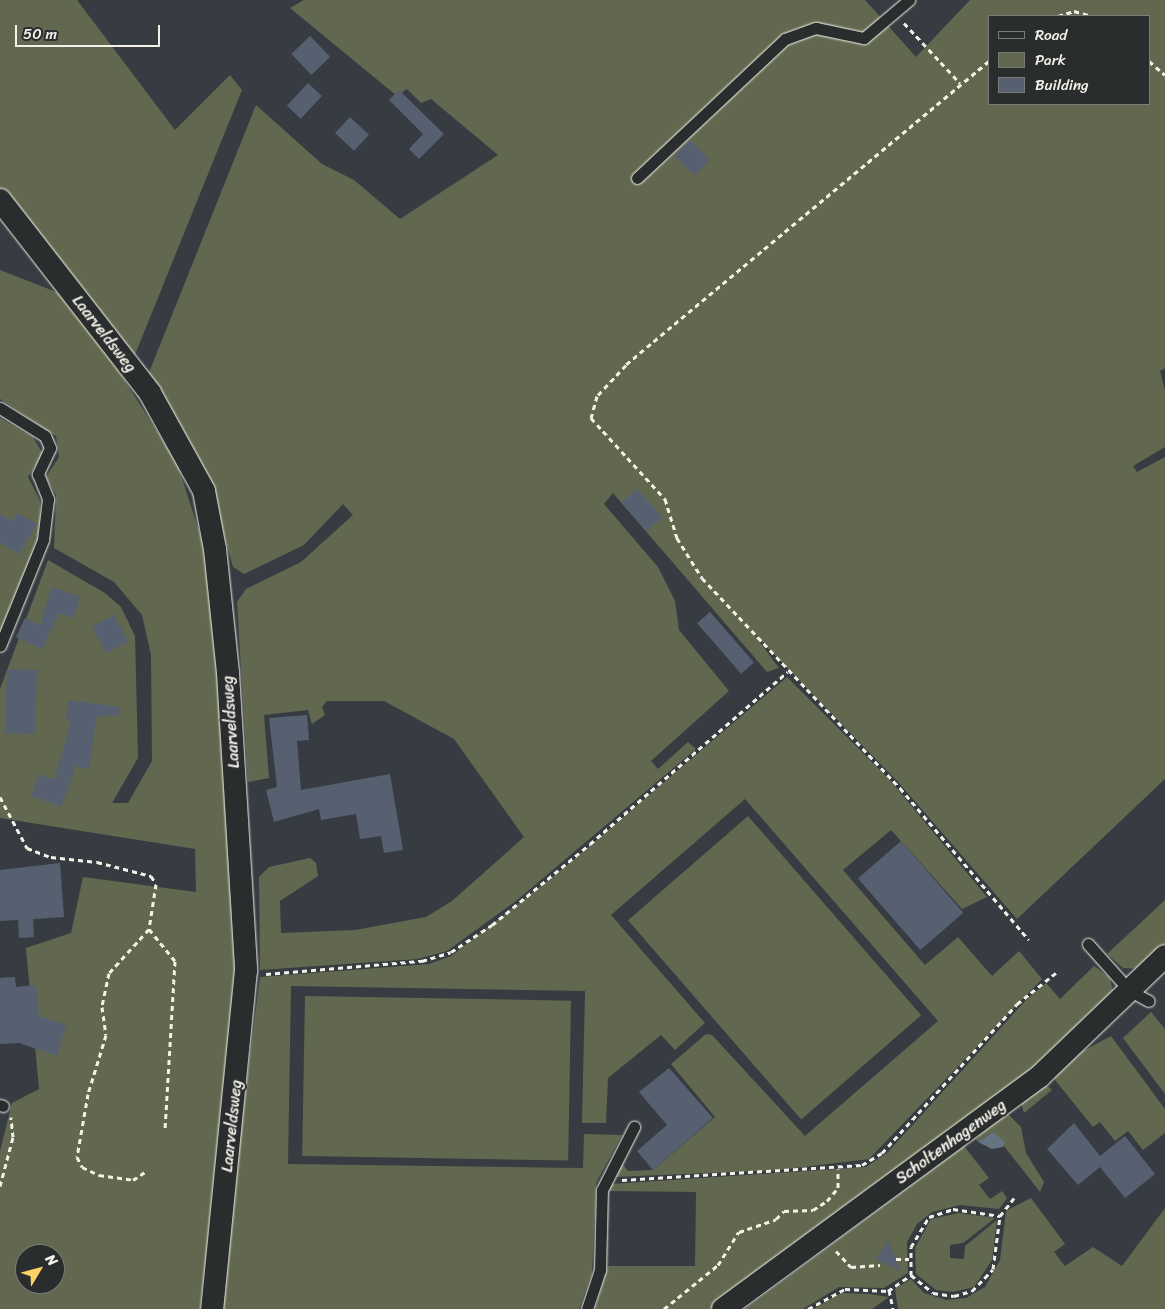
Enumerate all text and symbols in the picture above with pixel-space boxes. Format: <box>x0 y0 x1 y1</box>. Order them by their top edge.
scale bar <box>18 15 162 47</box>
legend <box>988 15 1150 105</box>
text: 50 m <box>23 21 57 47</box>
text: Road <box>1035 22 1067 48</box>
text: Park <box>1035 47 1066 73</box>
text: Building <box>1035 72 1089 98</box>
street label: Laarveldsweg <box>68 291 140 377</box>
street label: Laarveldsweg <box>218 675 244 769</box>
street label: Laarveldsweg <box>218 1079 246 1173</box>
street label: Scholtenhagenweg <box>892 1096 1010 1188</box>
north arrow <box>15 1244 65 1294</box>
text: N <box>39 1249 64 1272</box>

